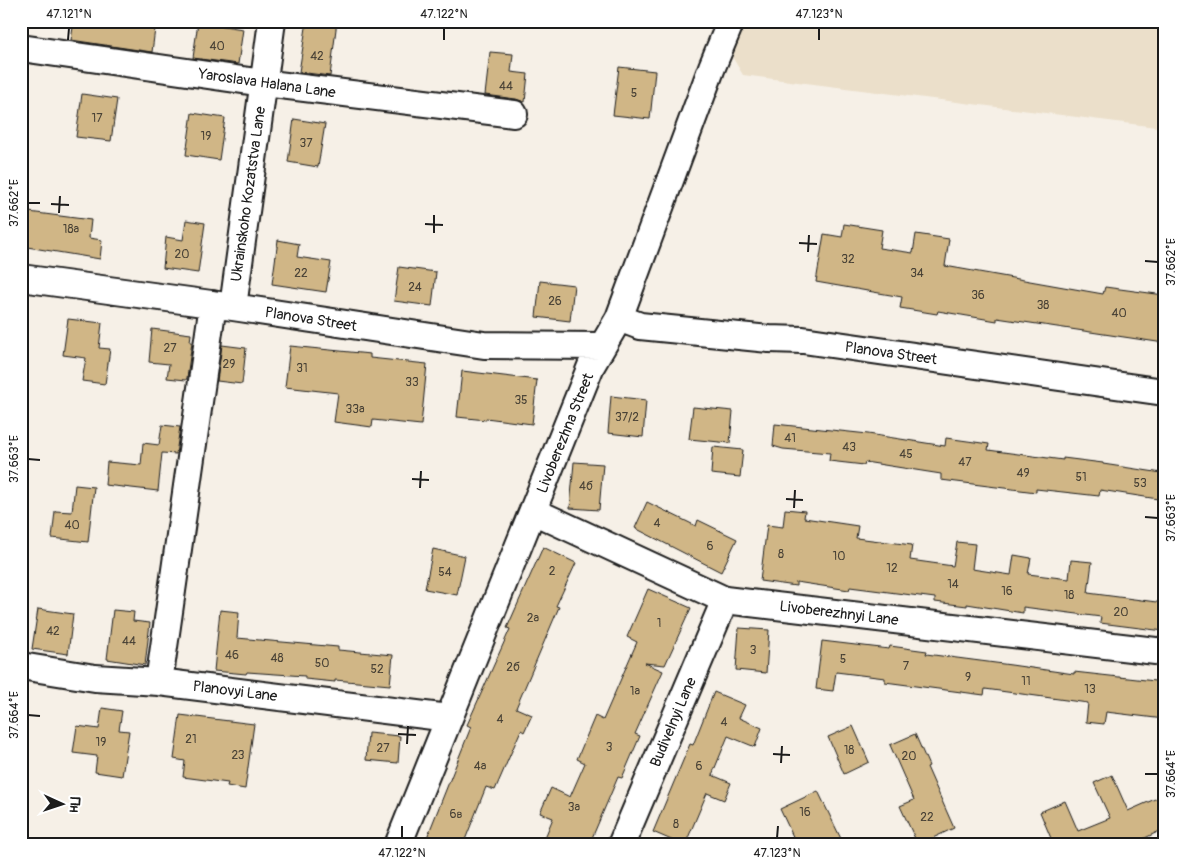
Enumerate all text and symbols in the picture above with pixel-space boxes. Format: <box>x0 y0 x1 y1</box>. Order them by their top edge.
text: 47.121°N <box>46 7 92 22</box>
text: 47.122°N <box>420 7 468 22</box>
text: 47.123°N <box>795 7 843 22</box>
house number: 40 <box>209 39 225 54</box>
house number: 42 <box>310 49 324 64</box>
street label: Yaroslava Halana Lane <box>196 64 337 103</box>
house number: 44 <box>499 79 513 94</box>
house number: 5 <box>631 86 637 101</box>
street label: Ukrainskoho Kozatstva Lane <box>227 105 270 283</box>
house number: 17 <box>91 111 103 126</box>
house number: 19 <box>201 129 211 144</box>
house number: 37 <box>299 136 313 151</box>
text: 37.662°E <box>7 179 22 227</box>
house number: 18а <box>63 222 80 237</box>
text: 37.662°E <box>1164 238 1179 286</box>
house number: 20 <box>175 247 189 262</box>
house number: 32 <box>841 252 855 267</box>
house number: 22 <box>294 266 308 281</box>
house number: 34 <box>910 266 924 281</box>
house number: 24 <box>408 280 422 295</box>
house number: 36 <box>971 288 985 303</box>
house number: 26 <box>548 294 562 309</box>
house number: 38 <box>1037 298 1049 313</box>
street label: Planova Street <box>264 303 359 336</box>
house number: 40 <box>1111 306 1127 321</box>
street label: Planova Street <box>844 338 939 369</box>
house number: 27 <box>163 341 177 356</box>
house number: 29 <box>223 357 235 372</box>
house number: 31 <box>296 361 308 376</box>
street label: Livoberezhna Street <box>533 369 599 496</box>
house number: 33 <box>405 375 419 390</box>
house number: 35 <box>514 393 528 408</box>
house number: 33а <box>346 402 365 417</box>
house number: 37/2 <box>615 410 639 425</box>
house number: 41 <box>784 431 796 446</box>
text: 37.663°E <box>7 435 22 483</box>
house number: 43 <box>842 440 856 455</box>
house number: 45 <box>899 447 913 462</box>
house number: 47 <box>958 455 972 470</box>
house number: 49 <box>1016 466 1030 481</box>
house number: 51 <box>1075 470 1087 485</box>
house number: 53 <box>1133 476 1147 491</box>
house number: 4б <box>579 479 593 494</box>
text: 37.663°E <box>1164 494 1179 542</box>
house number: 4 <box>654 516 661 531</box>
house number: 40 <box>64 518 80 533</box>
house number: 6 <box>707 539 714 554</box>
house number: 8 <box>778 547 784 562</box>
house number: 10 <box>833 549 845 564</box>
house number: 12 <box>886 561 898 576</box>
house number: 2 <box>549 564 556 579</box>
house number: 54 <box>438 565 452 580</box>
house number: 14 <box>947 577 959 592</box>
house number: 16 <box>1001 584 1013 599</box>
house number: 18 <box>1064 588 1074 603</box>
street label: Livoberezhnyi Lane <box>778 597 900 630</box>
house number: 20 <box>1114 605 1128 620</box>
house number: 2а <box>527 611 540 626</box>
house number: 1 <box>657 616 661 631</box>
house number: 42 <box>46 624 60 639</box>
house number: 44 <box>122 634 136 649</box>
house number: 3 <box>750 643 757 658</box>
house number: 46 <box>225 648 239 663</box>
house number: 48 <box>270 651 284 666</box>
house number: 5 <box>840 652 846 667</box>
house number: 50 <box>315 656 329 671</box>
house number: 7 <box>903 659 910 674</box>
house number: 2б <box>506 660 520 675</box>
house number: 52 <box>370 662 384 677</box>
house number: 9 <box>965 670 971 685</box>
street label: Budivelnyi Lane <box>646 674 701 770</box>
house number: 11 <box>1021 674 1031 689</box>
street label: Planovyi Lane <box>192 677 279 706</box>
house number: 13 <box>1084 682 1096 697</box>
house number: 1а <box>630 684 641 699</box>
text: 37.664°E <box>7 691 22 739</box>
house number: 4 <box>497 712 504 727</box>
house number: 4 <box>721 715 728 730</box>
house number: 21 <box>185 732 197 747</box>
house number: 19 <box>96 735 106 750</box>
house number: 3 <box>606 740 613 755</box>
house number: 27 <box>376 741 390 756</box>
house number: 18 <box>844 743 854 758</box>
house number: 23 <box>231 748 245 763</box>
house number: 20 <box>902 749 916 764</box>
text: 37.664°E <box>1164 750 1179 798</box>
house number: 4а <box>474 759 487 774</box>
house number: 6 <box>696 759 703 774</box>
north arrow <box>38 778 88 828</box>
text: Пн <box>66 797 83 813</box>
house number: 3а <box>568 800 581 815</box>
house number: 16 <box>799 805 811 820</box>
house number: 6в <box>450 807 463 822</box>
house number: 22 <box>920 810 934 825</box>
house number: 8 <box>673 817 679 832</box>
text: 47.122°N <box>378 846 426 861</box>
text: 47.123°N <box>753 846 801 861</box>

